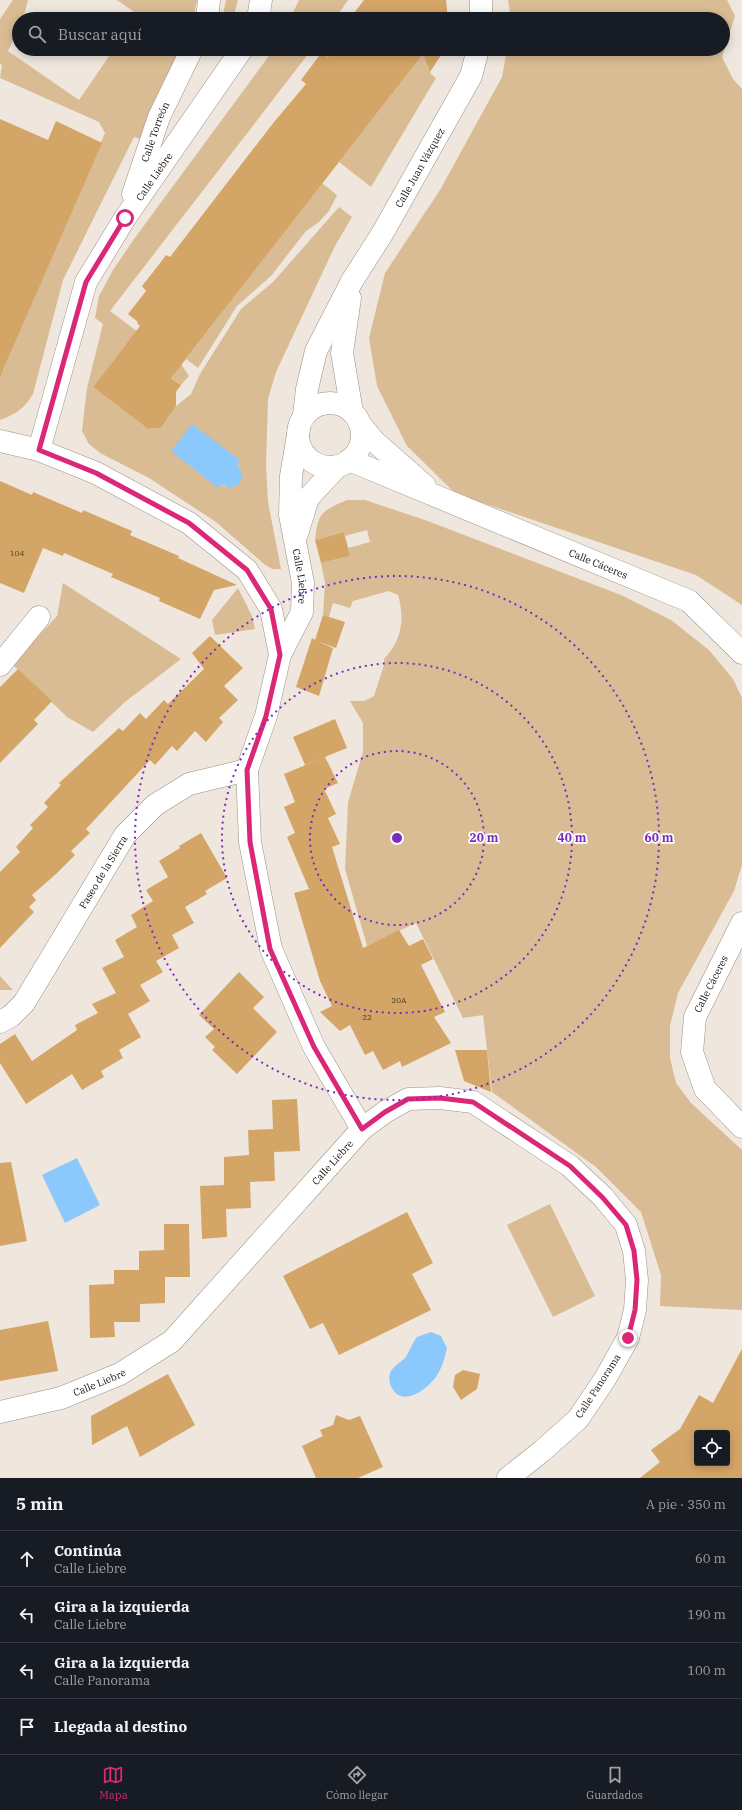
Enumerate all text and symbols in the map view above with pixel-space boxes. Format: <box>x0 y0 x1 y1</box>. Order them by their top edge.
search box <box>12 12 730 56</box>
icon: search <box>26 23 48 45</box>
text: Buscar aquí <box>58 25 142 44</box>
street label: Calle Torreón <box>138 99 172 164</box>
street label: Calle Juan Vázquez <box>392 125 447 210</box>
street label: Calle Liebre <box>133 150 175 203</box>
route start <box>116 209 134 227</box>
street label: Calle Cáceres <box>567 545 630 581</box>
house number: 104 <box>10 548 24 558</box>
street label: Calle Liebre <box>290 548 310 604</box>
text: 20 m <box>470 830 499 845</box>
text: 40 m <box>558 830 587 845</box>
text: 60 m <box>645 830 674 845</box>
centre of rings <box>390 831 404 845</box>
street label: Paseo de la Sierra <box>76 832 130 911</box>
street label: Calle Cáceres <box>691 953 731 1015</box>
house number: 20A <box>391 995 407 1005</box>
house number: 22 <box>362 1012 372 1022</box>
street label: Calle Liebre <box>309 1137 356 1187</box>
route end <box>619 1329 637 1347</box>
street label: Calle Panorama <box>572 1351 624 1421</box>
street label: Calle Liebre <box>71 1365 128 1399</box>
map controls <box>694 1430 730 1466</box>
button: locate <box>694 1430 730 1466</box>
text: 5 min <box>16 1493 64 1515</box>
text: A pie · 350 m <box>646 1496 726 1513</box>
text: Continúa <box>54 1541 121 1560</box>
icon: ahead <box>16 1548 38 1570</box>
text: 60 m <box>695 1550 726 1567</box>
text: Calle Liebre <box>54 1560 126 1577</box>
text: Gira a la izquierda <box>54 1597 190 1616</box>
icon: left <box>16 1604 38 1626</box>
text: 190 m <box>687 1606 726 1623</box>
text: Calle Liebre <box>54 1616 126 1633</box>
text: Gira a la izquierda <box>54 1653 190 1672</box>
icon: left <box>16 1660 38 1682</box>
text: 100 m <box>687 1662 726 1679</box>
text: Calle Panorama <box>54 1672 150 1689</box>
icon: arrive <box>16 1716 38 1738</box>
text: Llegada al destino <box>54 1717 187 1736</box>
tab: Mapa <box>99 1764 128 1802</box>
tab: Cómo llegar <box>326 1764 388 1802</box>
tab: Guardados <box>586 1764 643 1802</box>

